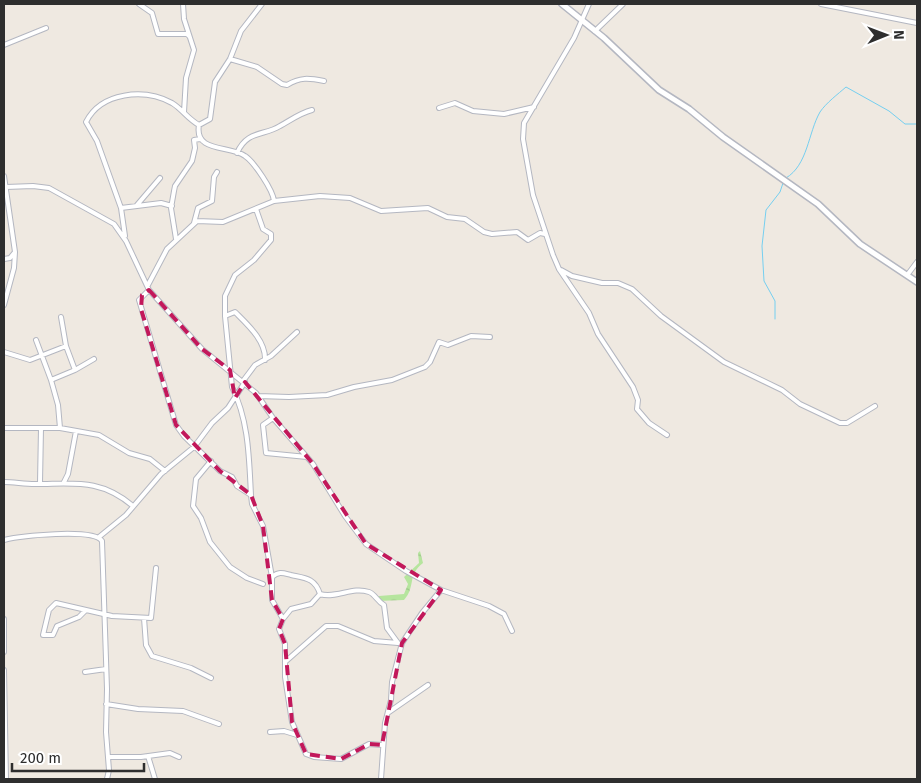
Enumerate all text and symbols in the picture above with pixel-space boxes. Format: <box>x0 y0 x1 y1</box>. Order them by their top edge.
north arrow <box>861 10 911 60</box>
text: N <box>890 30 907 40</box>
scale bar <box>12 740 145 772</box>
text: 200 m <box>20 749 61 767</box>

